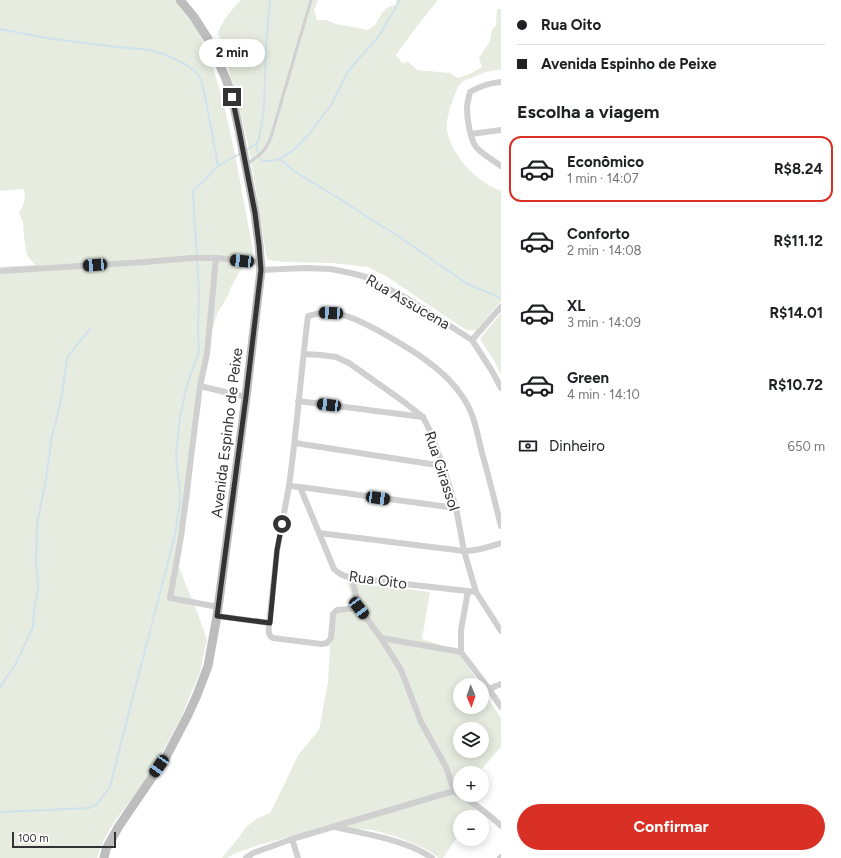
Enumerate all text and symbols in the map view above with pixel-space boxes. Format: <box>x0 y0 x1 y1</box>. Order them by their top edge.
text: Rua Oito <box>541 16 601 34</box>
callout: 2 min <box>199 39 265 67</box>
text: 2 min <box>216 45 248 60</box>
text: Avenida Espinho de Peixe <box>541 55 717 73</box>
route end <box>223 88 241 106</box>
text: Escolha a viagem <box>517 101 660 123</box>
icon: car <box>519 151 555 187</box>
text: Econômico <box>567 153 644 171</box>
text: R$8.24 <box>774 160 823 178</box>
text: 1 min · 14:07 <box>567 171 639 186</box>
icon: car <box>519 223 555 259</box>
text: Conforto <box>567 225 630 243</box>
text: R$11.12 <box>774 232 823 250</box>
text: 2 min · 14:08 <box>567 243 642 258</box>
car <box>229 254 255 268</box>
car <box>83 258 107 272</box>
street label: Rua Assucena <box>363 271 453 333</box>
icon: car <box>519 295 555 331</box>
text: XL <box>567 297 585 315</box>
text: R$14.01 <box>769 304 823 322</box>
car <box>319 306 343 320</box>
text: 3 min · 14:09 <box>567 315 641 330</box>
street label: Avenida Espinho de Peixe <box>208 347 246 519</box>
icon: car <box>519 367 555 403</box>
text: Green <box>567 369 609 387</box>
text: R$10.72 <box>768 376 823 394</box>
text: 4 min · 14:10 <box>567 387 640 402</box>
car <box>316 398 342 412</box>
street label: Rua Girassol <box>421 429 463 513</box>
icon: cash <box>517 435 539 457</box>
text: Dinheiro <box>549 437 605 455</box>
text: 650 m <box>788 439 825 454</box>
car <box>365 490 391 506</box>
route start <box>273 515 291 533</box>
street label: Rua Oito <box>348 567 409 593</box>
car <box>347 595 371 621</box>
north arrow <box>453 678 489 714</box>
map controls <box>453 678 489 846</box>
button: layers <box>453 722 489 758</box>
car <box>147 753 171 779</box>
button: + <box>453 766 489 802</box>
button: Confirmar <box>517 804 825 850</box>
button: − <box>453 810 489 846</box>
scale bar <box>12 830 116 849</box>
text: 100 m <box>18 832 49 845</box>

